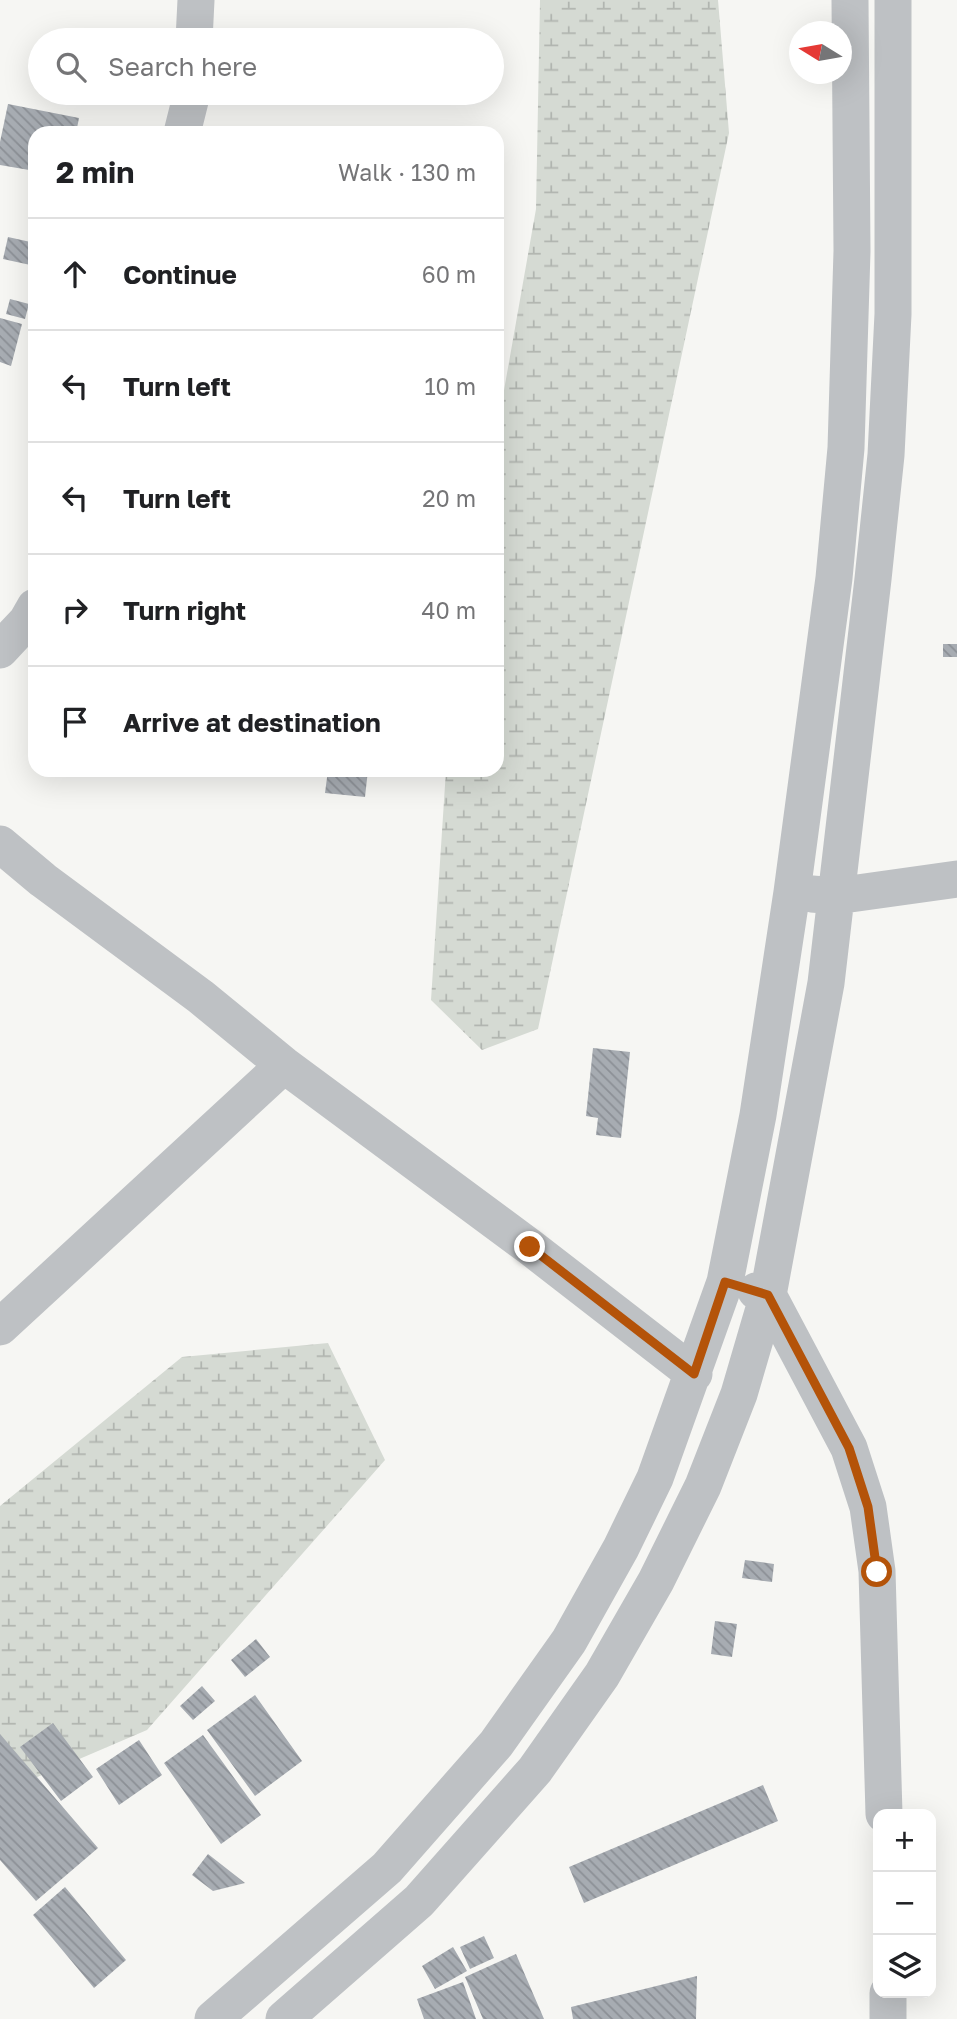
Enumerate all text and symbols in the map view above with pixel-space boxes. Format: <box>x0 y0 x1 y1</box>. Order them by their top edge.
north arrow <box>789 21 852 84</box>
search box <box>28 28 504 105</box>
icon: search <box>52 48 90 86</box>
text: Search here <box>108 51 257 82</box>
text: 2 min <box>56 154 134 190</box>
text: Walk · 130 m <box>338 158 476 186</box>
icon: ahead <box>56 255 94 293</box>
text: Continue <box>123 259 237 290</box>
text: 60 m <box>422 260 476 288</box>
icon: left <box>56 367 94 405</box>
text: Turn left <box>123 371 231 402</box>
text: 10 m <box>424 372 476 400</box>
icon: left <box>56 479 94 517</box>
text: Turn left <box>123 483 231 514</box>
text: 20 m <box>422 484 476 512</box>
icon: right <box>56 591 94 629</box>
text: Turn right <box>123 595 246 626</box>
text: 40 m <box>422 596 476 624</box>
icon: arrive <box>56 703 94 741</box>
text: Arrive at destination <box>123 707 381 738</box>
route end <box>514 1231 545 1262</box>
route start <box>861 1556 892 1587</box>
map controls <box>873 1809 936 1998</box>
button: + <box>873 1809 936 1872</box>
button: − <box>873 1872 936 1935</box>
button: layers <box>873 1935 936 1998</box>

